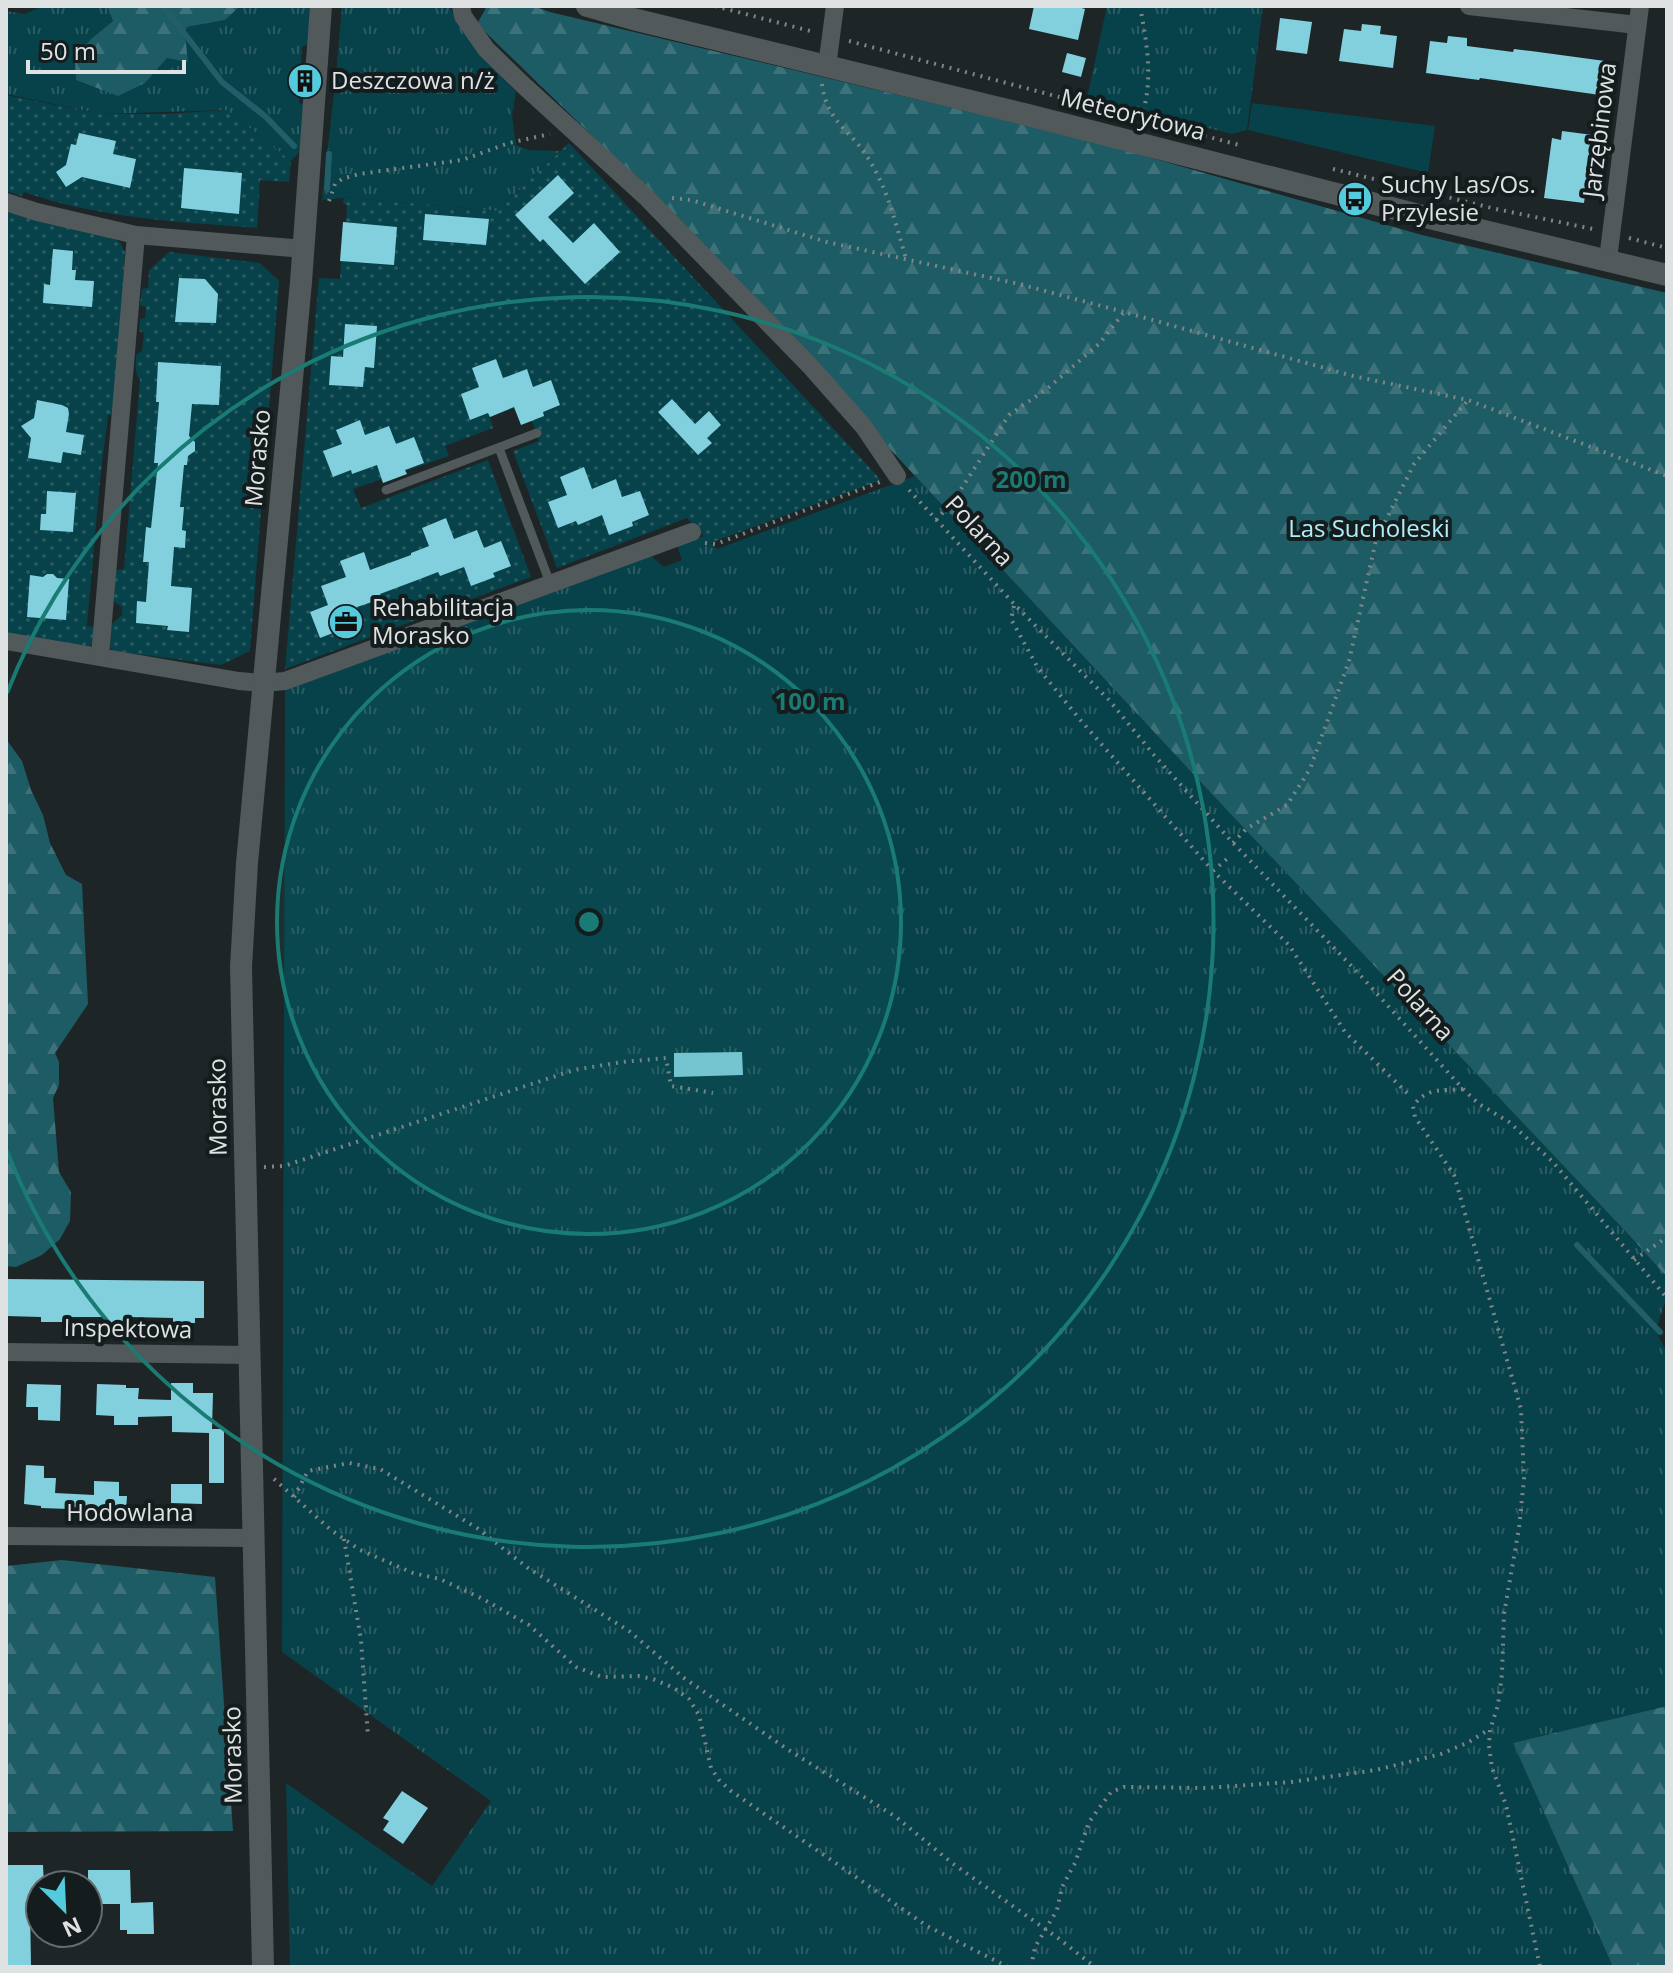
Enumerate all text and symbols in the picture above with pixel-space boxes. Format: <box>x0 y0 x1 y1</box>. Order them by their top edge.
scale bar <box>28 24 184 74</box>
text: 50 m <box>40 34 96 67</box>
street label: Jarzębinowa <box>1574 60 1623 201</box>
building icon: Deszczowa n/ż <box>286 62 324 100</box>
place label: Deszczowa n/ż <box>331 63 495 96</box>
street label: Meteorytowa <box>1057 80 1209 147</box>
place label: Suchy Las/Os. Przylesie <box>1381 167 1536 228</box>
bus stop icon: Suchy Las/Os. Przylesie <box>1336 180 1374 218</box>
street label: Morasko <box>236 408 277 508</box>
text: 200 m <box>996 462 1066 495</box>
street label: Polarna <box>939 487 1022 573</box>
park label: Las Sucholeski <box>1288 511 1450 544</box>
place label: Rehabilitacja Morasko <box>372 590 514 651</box>
office icon: Rehabilitacja Morasko <box>327 603 365 641</box>
text: 100 m <box>775 684 845 717</box>
centre of rings <box>575 908 603 936</box>
street label: Polarna <box>1380 961 1462 1047</box>
street label: Morasko <box>199 1058 234 1156</box>
street label: Inspektowa <box>63 1310 193 1345</box>
street label: Hodowlana <box>66 1495 194 1528</box>
street label: Morasko <box>214 1706 249 1804</box>
north arrow <box>24 1869 104 1949</box>
text: N <box>58 1911 87 1946</box>

